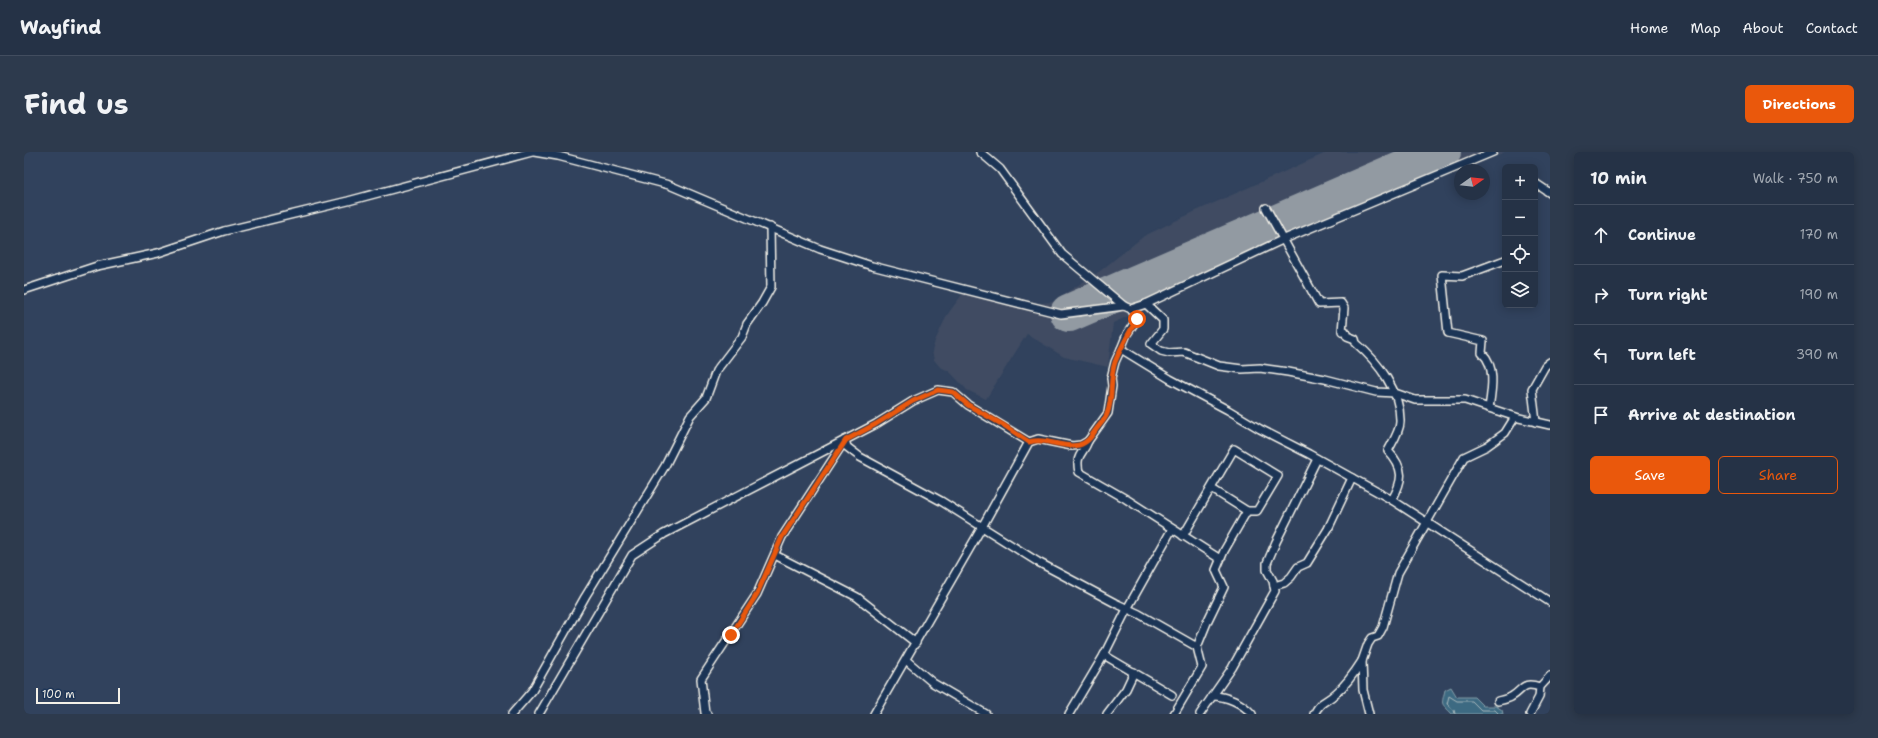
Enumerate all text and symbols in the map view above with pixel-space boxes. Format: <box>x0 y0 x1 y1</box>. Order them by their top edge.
text: Wayfind <box>20 15 101 40</box>
text: Home <box>1630 19 1669 37</box>
text: Map <box>1691 19 1721 37</box>
text: About <box>1743 19 1784 37</box>
text: Contact <box>1806 19 1858 37</box>
text: Find us <box>24 85 129 123</box>
button: Directions <box>1745 85 1854 123</box>
north arrow <box>1454 164 1490 200</box>
map controls <box>1502 164 1538 308</box>
button: + <box>1502 164 1538 200</box>
text: 10 min <box>1590 167 1647 189</box>
text: Walk · 750 m <box>1753 170 1838 187</box>
button: − <box>1502 200 1538 236</box>
icon: ahead <box>1590 224 1612 246</box>
text: Continue <box>1628 225 1696 245</box>
text: 170 m <box>1800 226 1838 243</box>
button: locate <box>1502 236 1538 272</box>
button: layers <box>1502 272 1538 308</box>
icon: right <box>1590 284 1612 306</box>
text: Turn right <box>1628 285 1708 305</box>
text: 190 m <box>1799 286 1838 303</box>
route start <box>1128 310 1146 328</box>
icon: left <box>1590 344 1612 366</box>
text: Turn left <box>1628 345 1696 365</box>
text: 390 m <box>1796 346 1838 363</box>
icon: arrive <box>1590 404 1612 426</box>
text: Arrive at destination <box>1628 405 1796 425</box>
button: Save <box>1590 456 1710 494</box>
button: Share <box>1718 456 1838 494</box>
route end <box>722 626 740 644</box>
scale bar <box>36 686 120 705</box>
text: 100 m <box>42 687 75 702</box>

